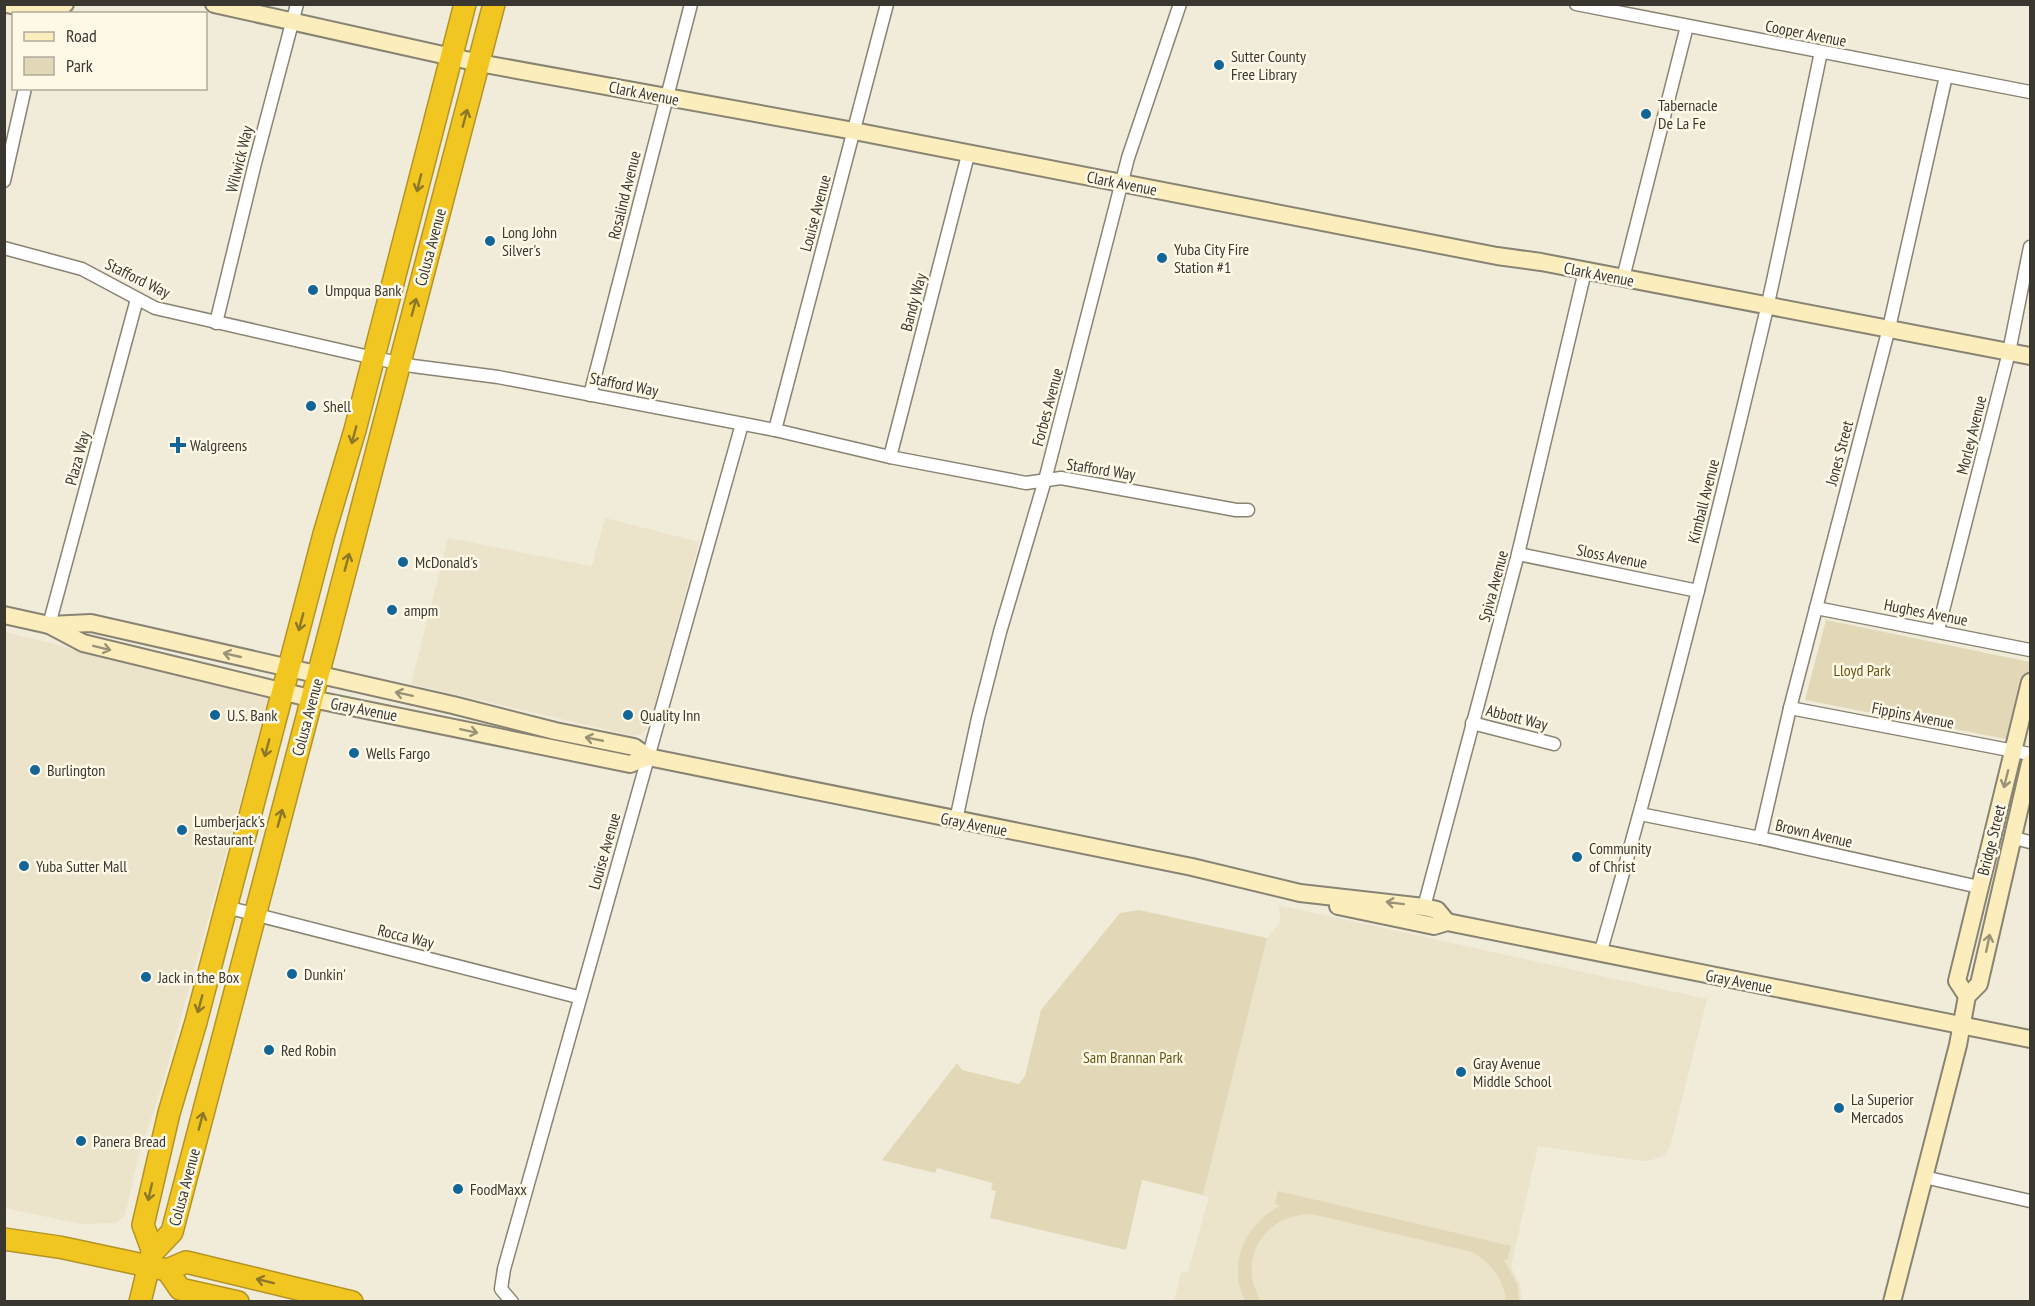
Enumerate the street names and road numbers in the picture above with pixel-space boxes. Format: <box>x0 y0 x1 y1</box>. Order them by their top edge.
street label: Cooper Avenue <box>1764 15 1848 51</box>
street label: Clark Avenue <box>607 76 681 110</box>
street label: Wilwick Way <box>221 124 257 194</box>
street label: Rosalind Avenue <box>603 149 645 241</box>
street label: Clark Avenue <box>1085 166 1159 200</box>
street label: Louise Avenue <box>795 172 835 254</box>
street label: Colusa Avenue <box>410 206 450 288</box>
street label: Stafford Way <box>102 254 174 302</box>
street label: Clark Avenue <box>1562 257 1636 291</box>
street label: Bandy Way <box>896 271 930 333</box>
street label: Forbes Avenue <box>1027 366 1067 448</box>
street label: Stafford Way <box>588 368 660 400</box>
street label: Morley Avenue <box>1952 394 1990 476</box>
street label: Jones Street <box>1820 418 1857 489</box>
street label: Plaza Way <box>60 429 94 487</box>
street label: Stafford Way <box>1065 454 1137 484</box>
street label: Kimball Avenue <box>1683 457 1723 545</box>
street label: Sloss Avenue <box>1575 539 1649 573</box>
street label: Spiva Avenue <box>1474 548 1512 624</box>
street label: Hughes Avenue <box>1882 594 1970 630</box>
street label: Colusa Avenue <box>287 676 327 758</box>
street label: Gray Avenue <box>329 693 399 725</box>
street label: Fippins Avenue <box>1870 697 1956 733</box>
street label: Abbott Way <box>1484 700 1550 734</box>
street label: Bridge Street <box>1973 802 2010 878</box>
street label: Gray Avenue <box>939 808 1009 840</box>
street label: Louise Avenue <box>584 810 624 892</box>
street label: Brown Avenue <box>1773 814 1855 852</box>
street label: Rocca Way <box>376 919 436 953</box>
street label: Gray Avenue <box>1704 965 1774 997</box>
street label: Colusa Avenue <box>164 1146 204 1228</box>

